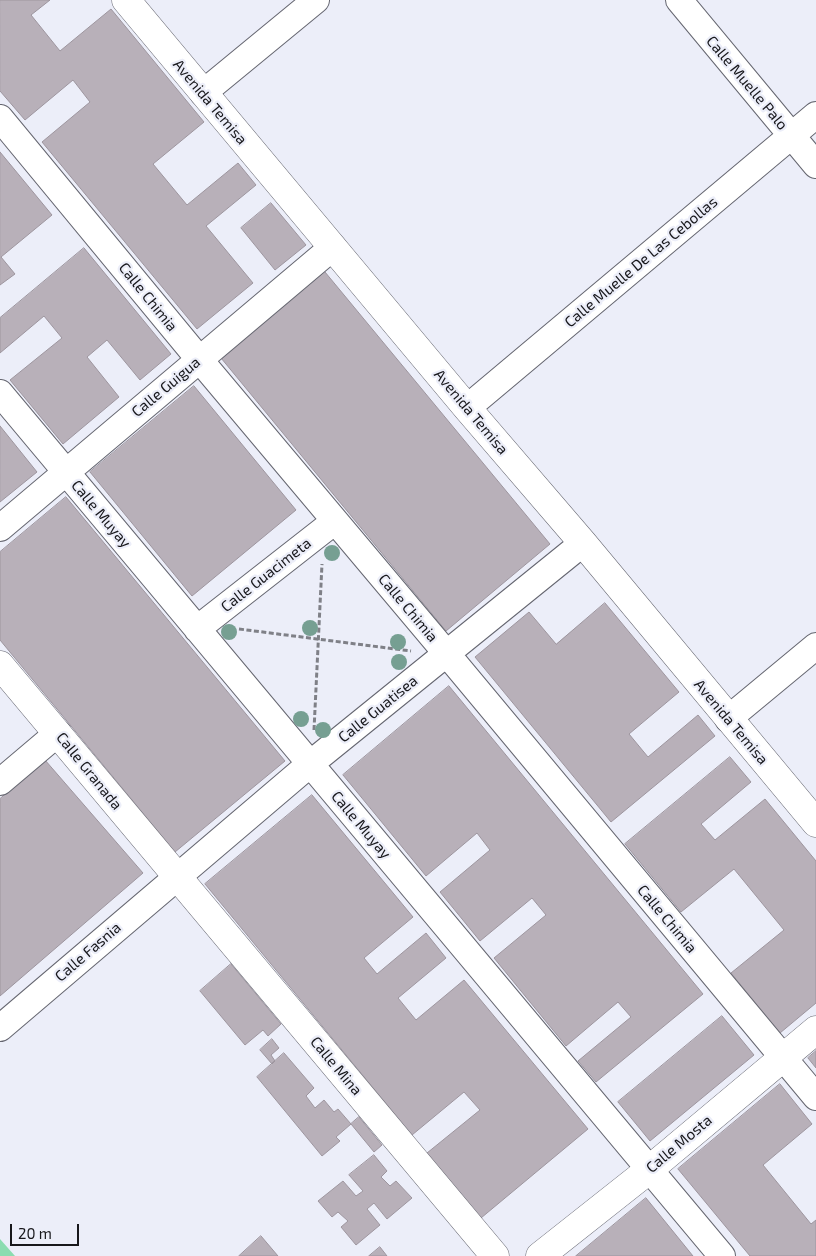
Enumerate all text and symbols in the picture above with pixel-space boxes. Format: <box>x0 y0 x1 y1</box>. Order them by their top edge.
street label: Calle Muelle Palo <box>702 32 792 134</box>
street label: Avenida Temisa <box>169 56 251 148</box>
street label: Calle Muelle De Las Cebollas <box>561 193 721 331</box>
street label: Calle Chimia <box>115 259 181 335</box>
street label: Calle Guigua <box>128 353 204 421</box>
street label: Avenida Temisa <box>430 366 512 458</box>
street label: Calle Muyay <box>67 476 135 552</box>
street label: Calle Guacimeta <box>217 534 315 616</box>
street label: Calle Chimia <box>374 570 442 646</box>
street label: Calle Guatisea <box>335 672 421 746</box>
street label: Avenida Temisa <box>690 676 772 768</box>
street label: Calle Granada <box>52 729 126 813</box>
street label: Calle Muyay <box>327 787 395 863</box>
street label: Calle Chimia <box>633 881 701 957</box>
street label: Calle Fasnia <box>51 919 125 985</box>
street label: Calle Mina <box>306 1033 366 1099</box>
street label: Calle Mosta <box>642 1111 716 1177</box>
scale bar <box>12 1214 81 1246</box>
text: 20 m <box>18 1224 52 1242</box>

